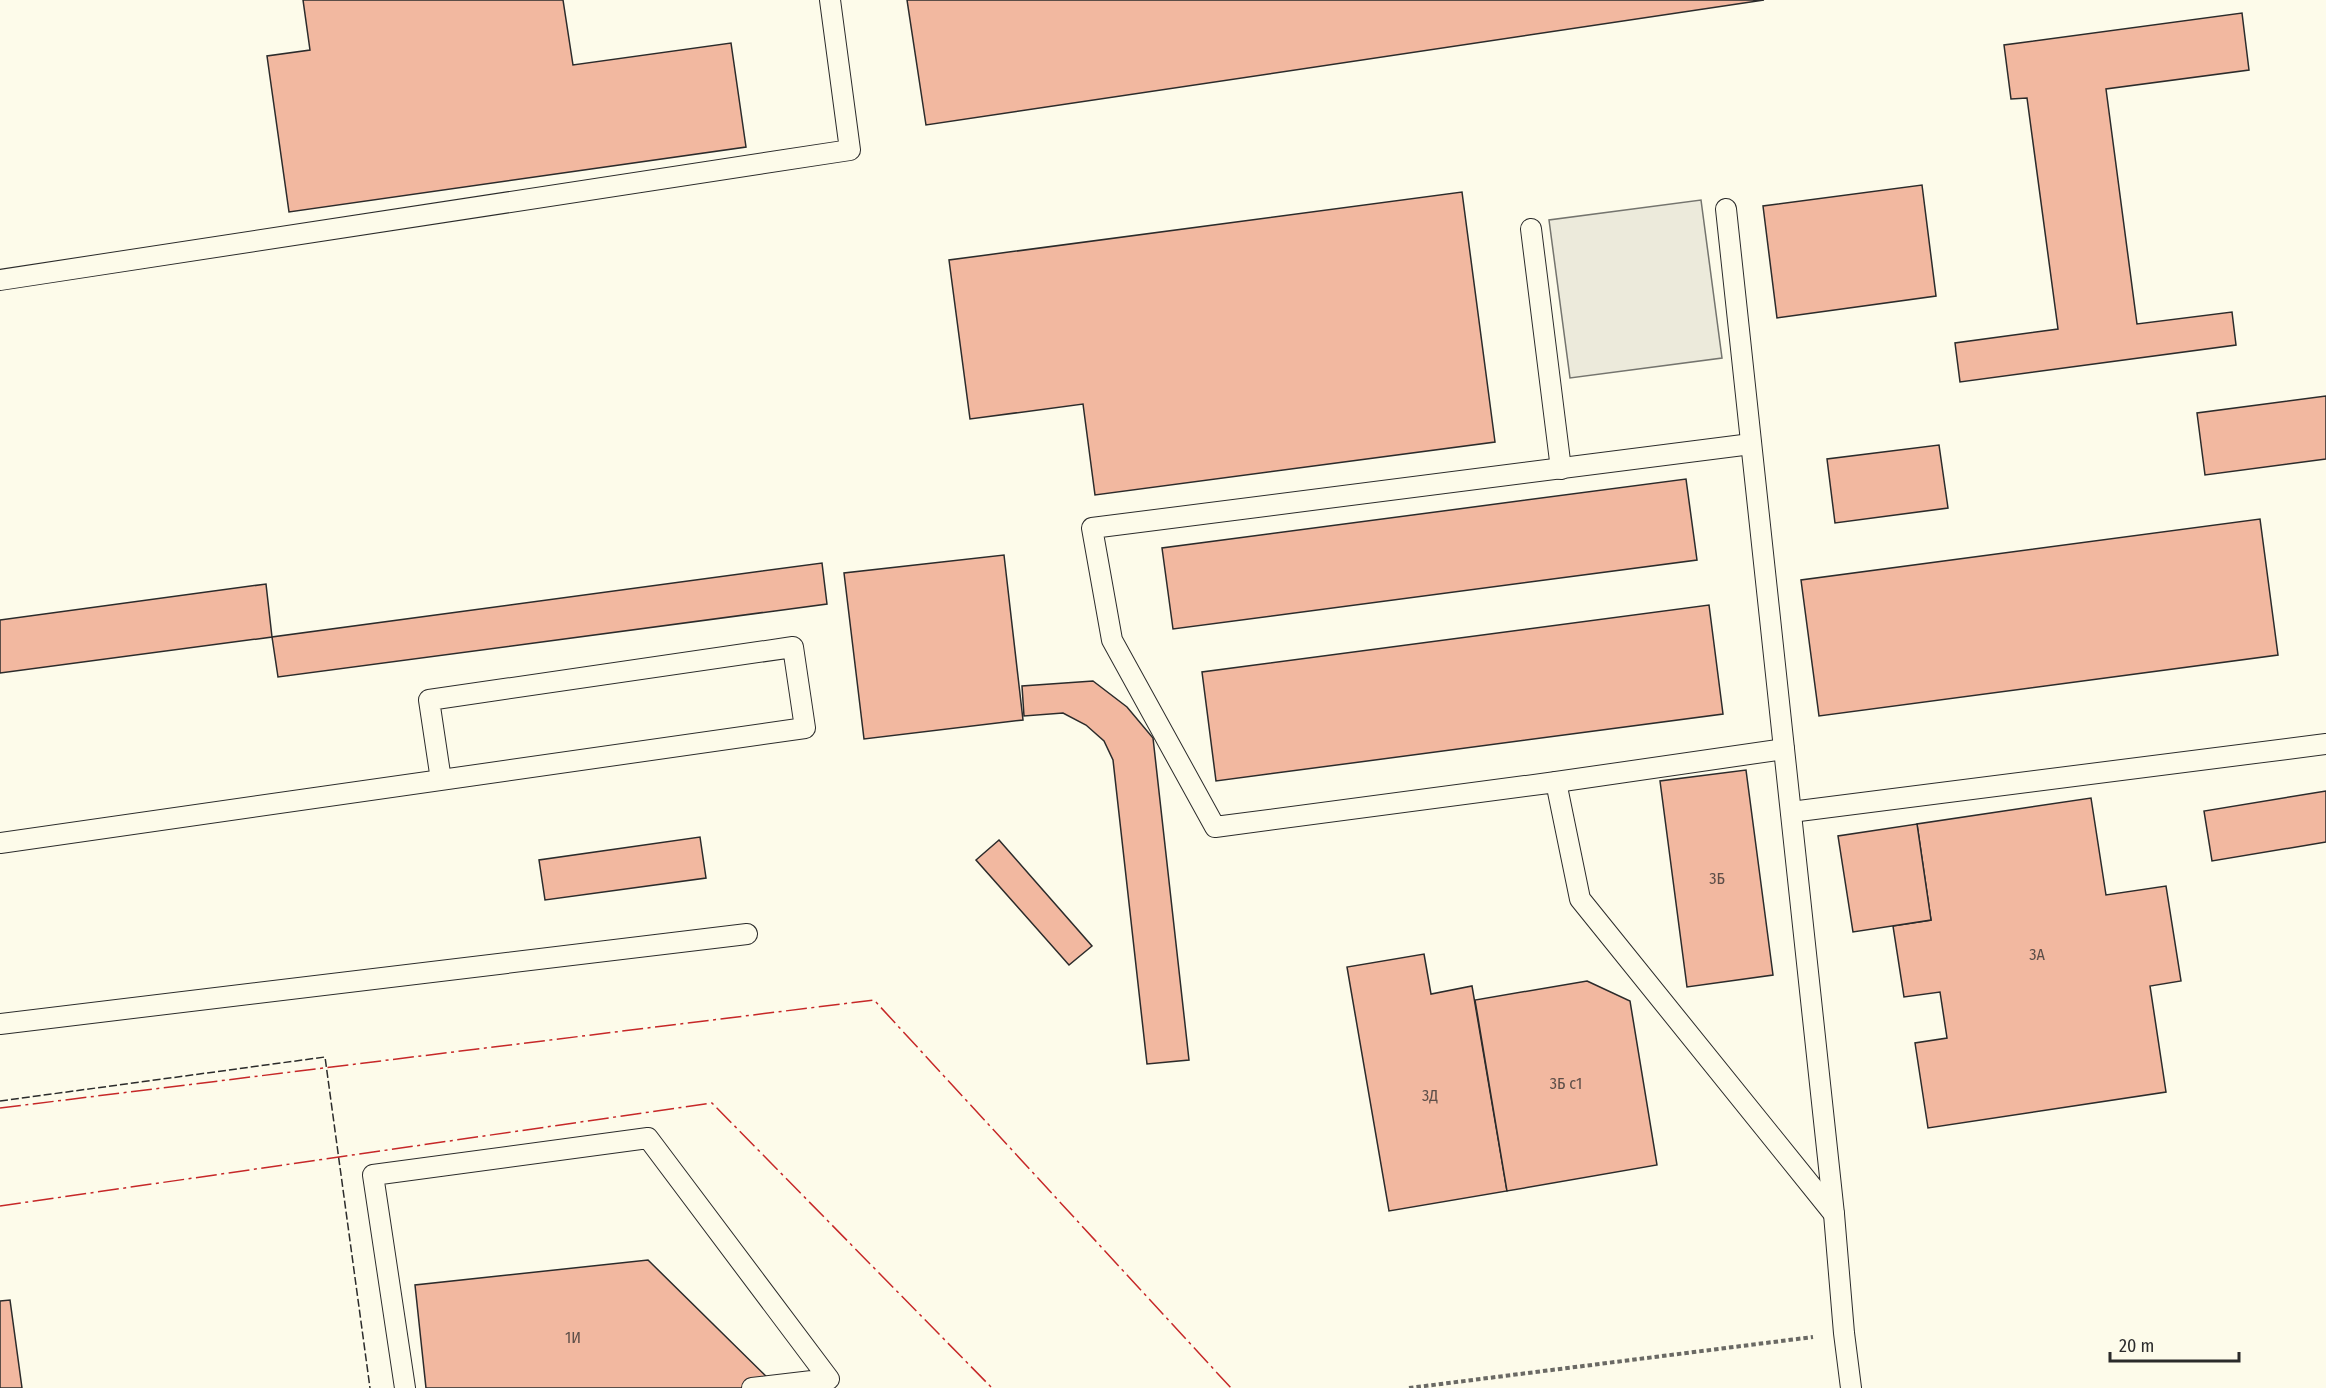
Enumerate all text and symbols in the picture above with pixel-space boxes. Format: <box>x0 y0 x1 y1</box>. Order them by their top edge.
house number: 3Б <box>1709 869 1725 888</box>
house number: 3А <box>2029 945 2045 964</box>
house number: 3Б с1 <box>1550 1074 1582 1093</box>
house number: 3Д <box>1422 1086 1438 1105</box>
scale bar <box>2110 1325 2239 1363</box>
house number: 1И <box>565 1328 581 1347</box>
text: 20 m <box>2119 1335 2154 1357</box>

